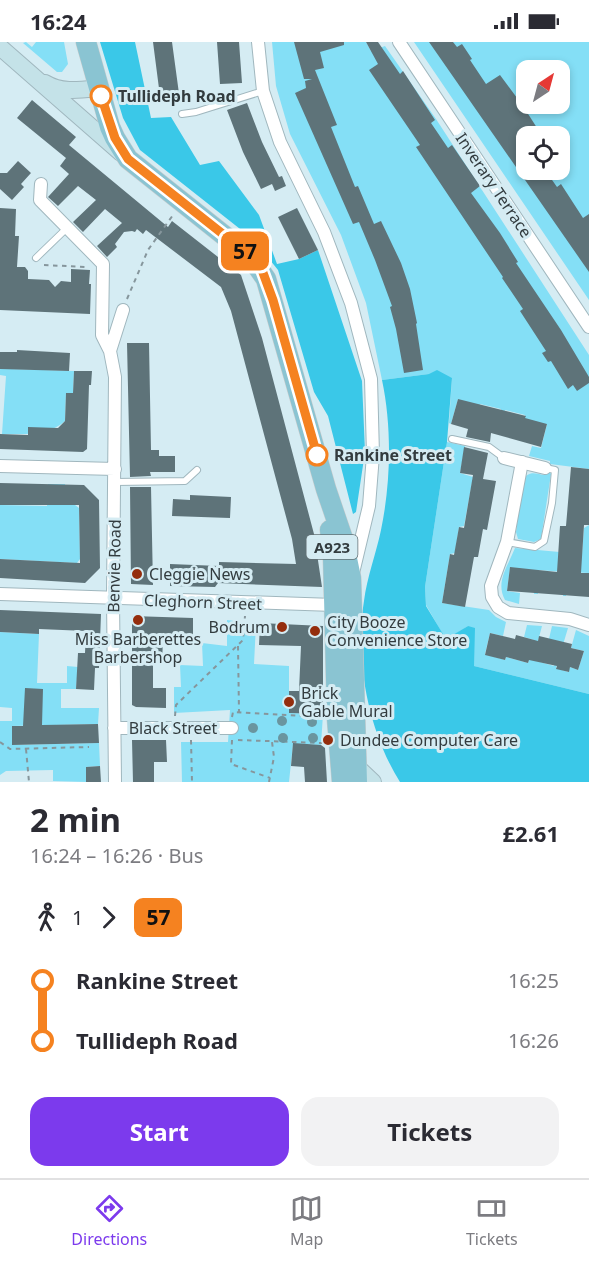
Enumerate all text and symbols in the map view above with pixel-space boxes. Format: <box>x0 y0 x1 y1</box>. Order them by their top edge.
text: 16:24 <box>30 6 87 36</box>
north arrow <box>516 60 570 114</box>
map controls <box>516 60 570 180</box>
marker: Tullideph Road <box>90 85 112 107</box>
place label: Tullideph Road <box>118 85 236 107</box>
button: locate <box>516 126 570 180</box>
street label: Inverary Terrace <box>451 128 537 242</box>
line badge: 57 <box>218 232 272 270</box>
text: 57 <box>233 237 257 265</box>
marker: Rankine Street <box>306 444 328 466</box>
place label: Rankine Street <box>334 444 452 466</box>
street label: Benvie Road <box>102 519 126 613</box>
road number: A923 <box>306 535 358 559</box>
place label: Cleggie News <box>149 563 250 585</box>
marker: Cleggie News <box>130 567 144 581</box>
street label: Cleghorn Street <box>144 589 263 615</box>
place label: City Booze Convenience Store <box>327 611 467 651</box>
marker: Miss Barberettes Barbershop <box>131 613 145 627</box>
place label: Bodrum <box>209 616 270 638</box>
marker: Bodrum <box>275 620 289 634</box>
marker: City Booze Convenience Store <box>308 624 322 638</box>
place label: Miss Barberettes Barbershop <box>75 628 201 668</box>
place label: Brick Gable Mural <box>301 682 393 722</box>
marker: Brick Gable Mural <box>282 695 296 709</box>
street label: Black Street <box>129 717 218 739</box>
place label: Dundee Computer Care <box>340 729 518 751</box>
marker: Dundee Computer Care <box>321 733 335 747</box>
text: 2 min <box>30 797 121 842</box>
text: £2.61 <box>502 818 559 848</box>
text: 16:24 – 16:26 · Bus <box>30 842 203 869</box>
icon: walk <box>30 901 63 934</box>
icon: forward <box>92 901 125 934</box>
text: 57 <box>146 903 170 931</box>
text: 1 <box>72 904 83 931</box>
text: Rankine Street <box>76 965 238 995</box>
text: 16:25 <box>508 967 559 994</box>
text: Tullideph Road <box>76 1025 238 1055</box>
text: 16:26 <box>508 1027 559 1054</box>
button: Start <box>30 1097 289 1166</box>
button: Tickets <box>301 1097 559 1166</box>
tab: Directions <box>71 1192 147 1250</box>
tab: Map <box>290 1192 323 1250</box>
tab: Tickets <box>466 1192 518 1250</box>

